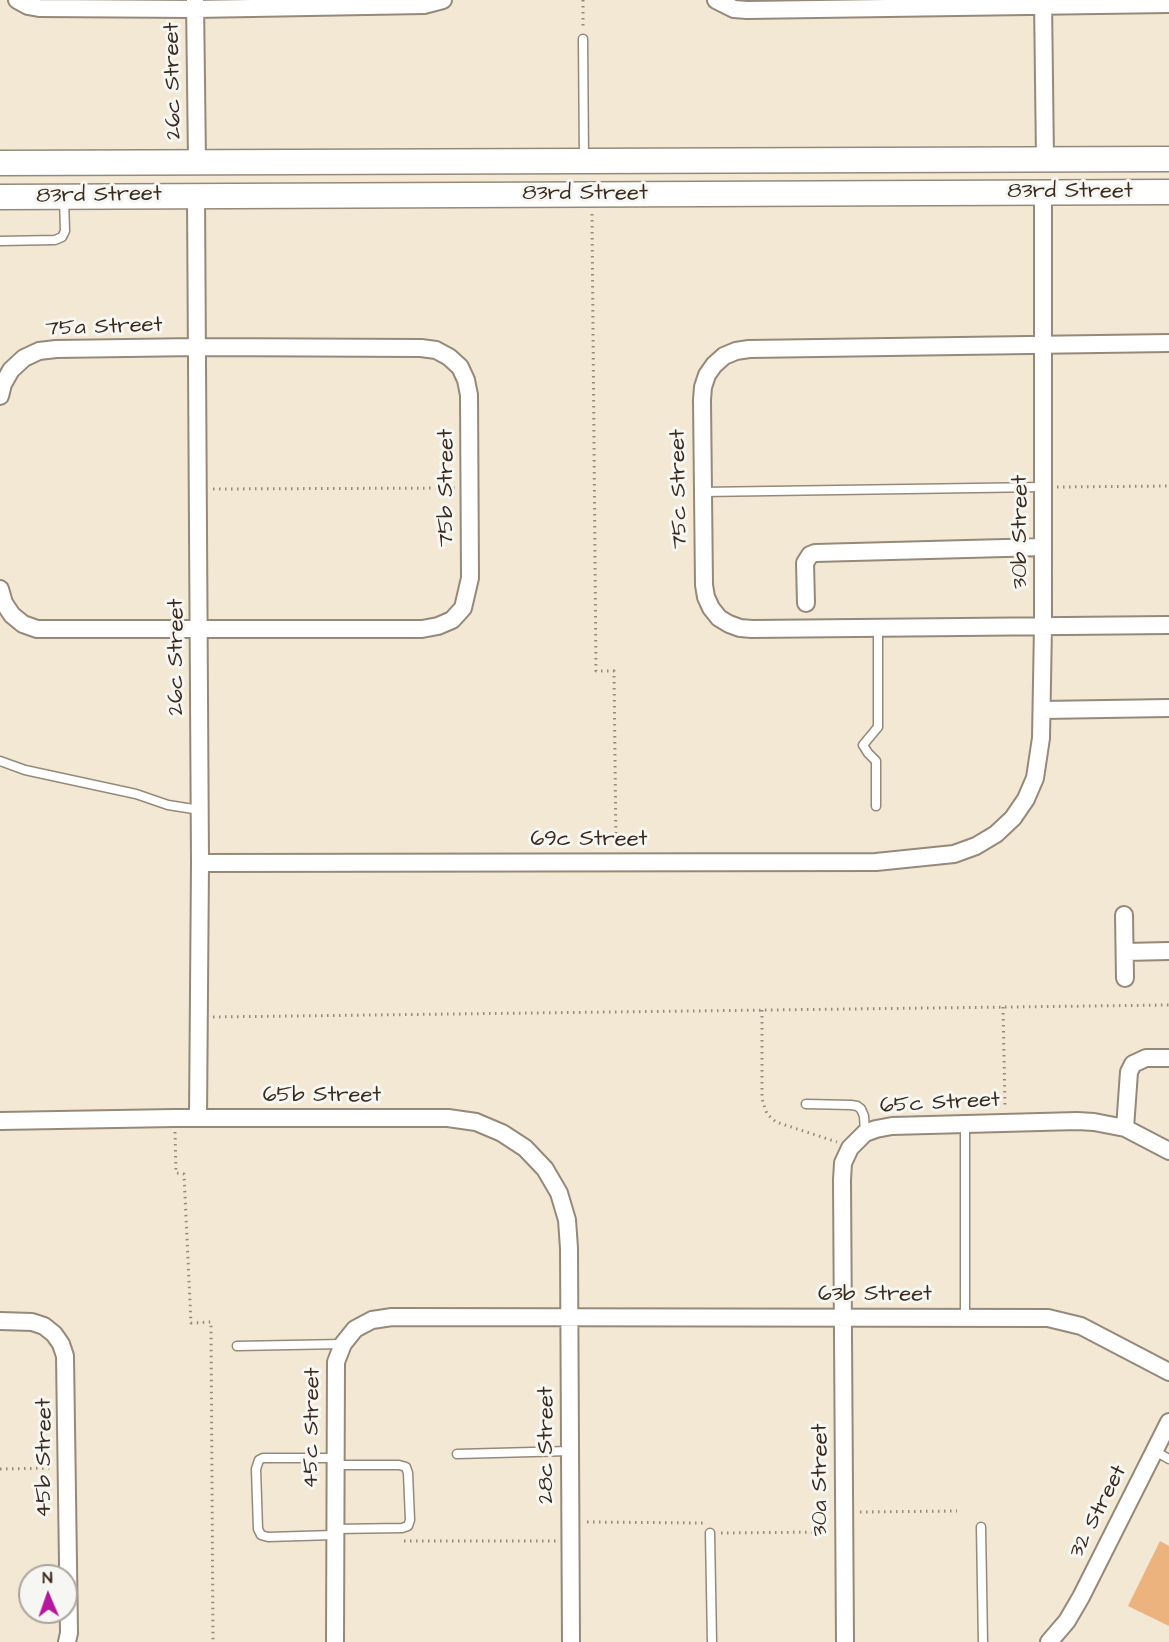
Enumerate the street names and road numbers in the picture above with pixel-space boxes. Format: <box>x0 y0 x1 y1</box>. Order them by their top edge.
street label: 26c Street <box>160 22 188 140</box>
street label: 83rd Street <box>1007 179 1133 205</box>
street label: 83rd Street <box>522 181 648 207</box>
street label: 83rd Street <box>36 182 162 210</box>
street label: 75a Street <box>45 313 163 343</box>
street label: 75b Street <box>434 429 460 547</box>
street label: 75c Street <box>666 429 694 549</box>
street label: 30b Street <box>1008 475 1034 589</box>
street label: 26c Street <box>164 599 190 715</box>
street label: 69c Street <box>531 827 647 853</box>
street label: 65b Street <box>263 1083 381 1109</box>
street label: 65c Street <box>879 1088 1001 1120</box>
street label: 63b Street <box>818 1282 932 1308</box>
street label: 45c Street <box>299 1367 327 1489</box>
street label: 28c Street <box>534 1386 560 1504</box>
street label: 45b Street <box>32 1398 58 1518</box>
street label: 30a Street <box>808 1424 834 1536</box>
street label: 32 Street <box>1064 1461 1134 1563</box>

